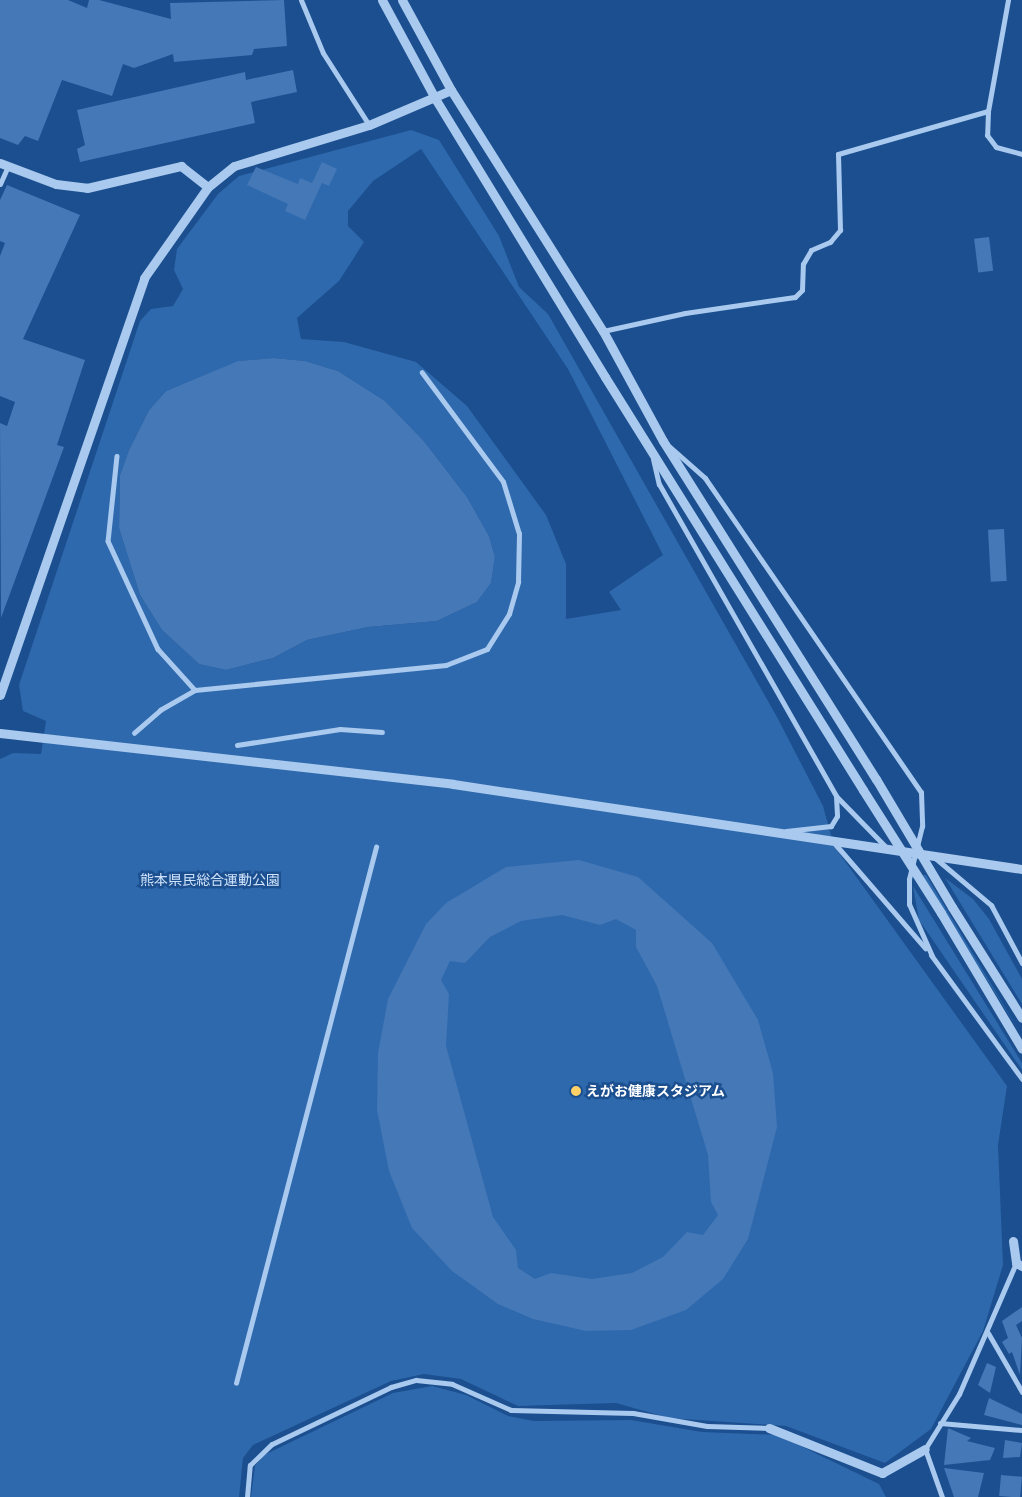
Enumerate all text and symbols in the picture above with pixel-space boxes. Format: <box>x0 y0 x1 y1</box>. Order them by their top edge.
park label: 熊本県民総合運動公園 <box>140 872 280 888</box>
place label: えがお健康スタジアム <box>586 1083 726 1099</box>
marker: えがお健康スタジアム <box>570 1085 582 1097</box>

